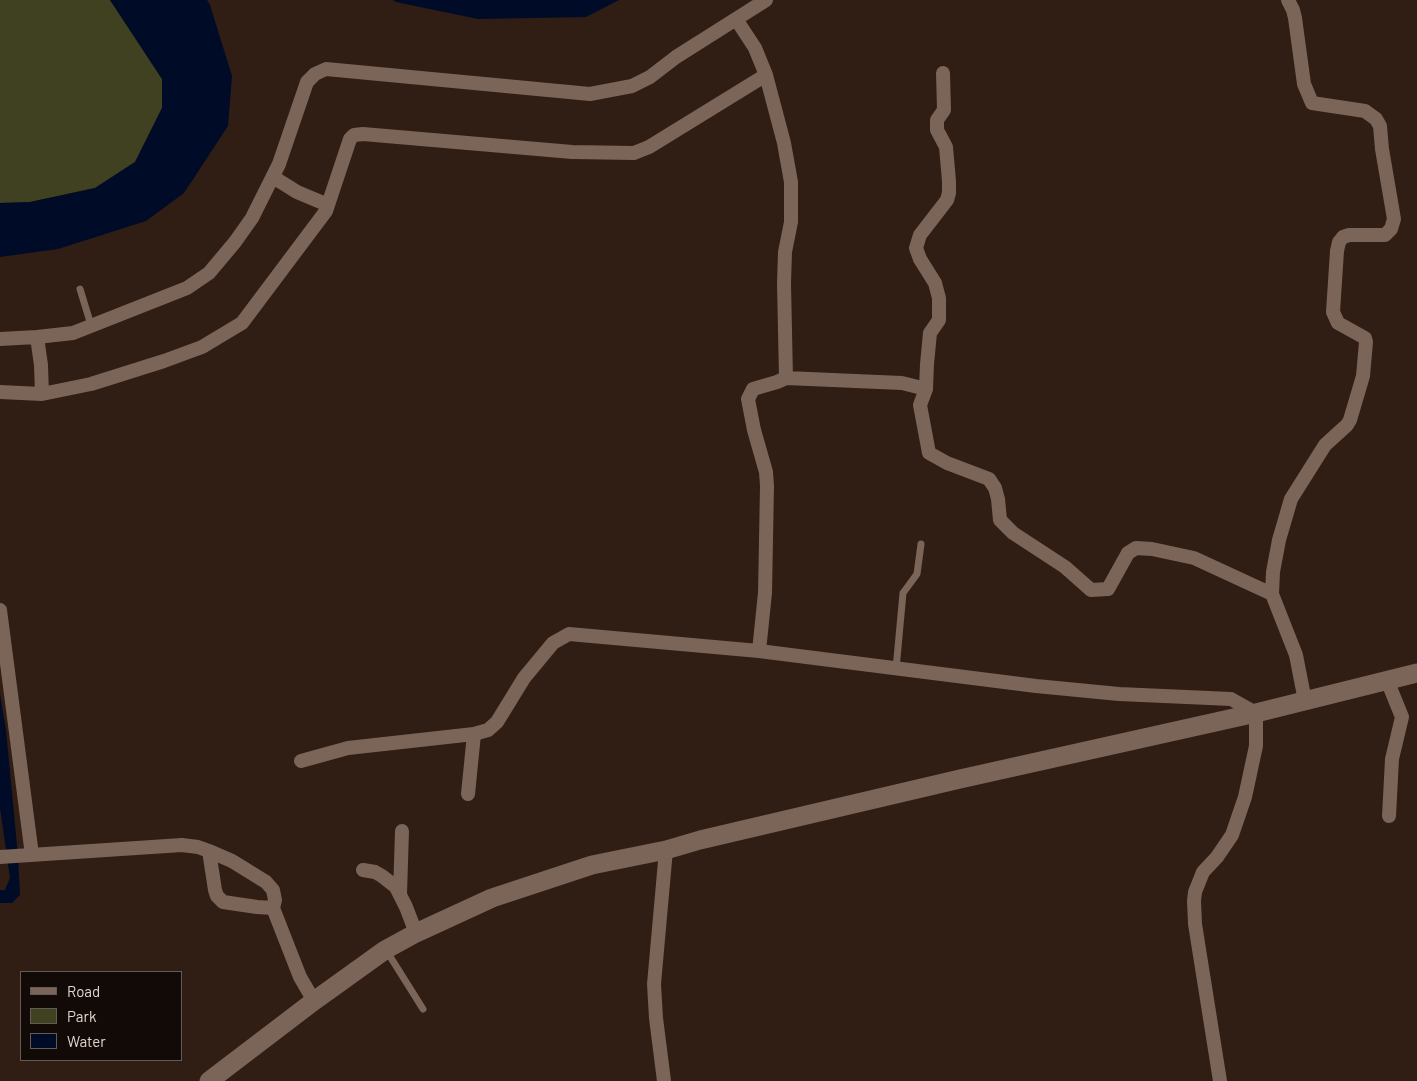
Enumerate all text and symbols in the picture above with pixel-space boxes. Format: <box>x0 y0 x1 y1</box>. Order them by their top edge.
legend <box>20 971 182 1061</box>
text: Road <box>67 982 100 1000</box>
text: Park <box>67 1007 96 1025</box>
text: Water <box>67 1032 106 1050</box>

